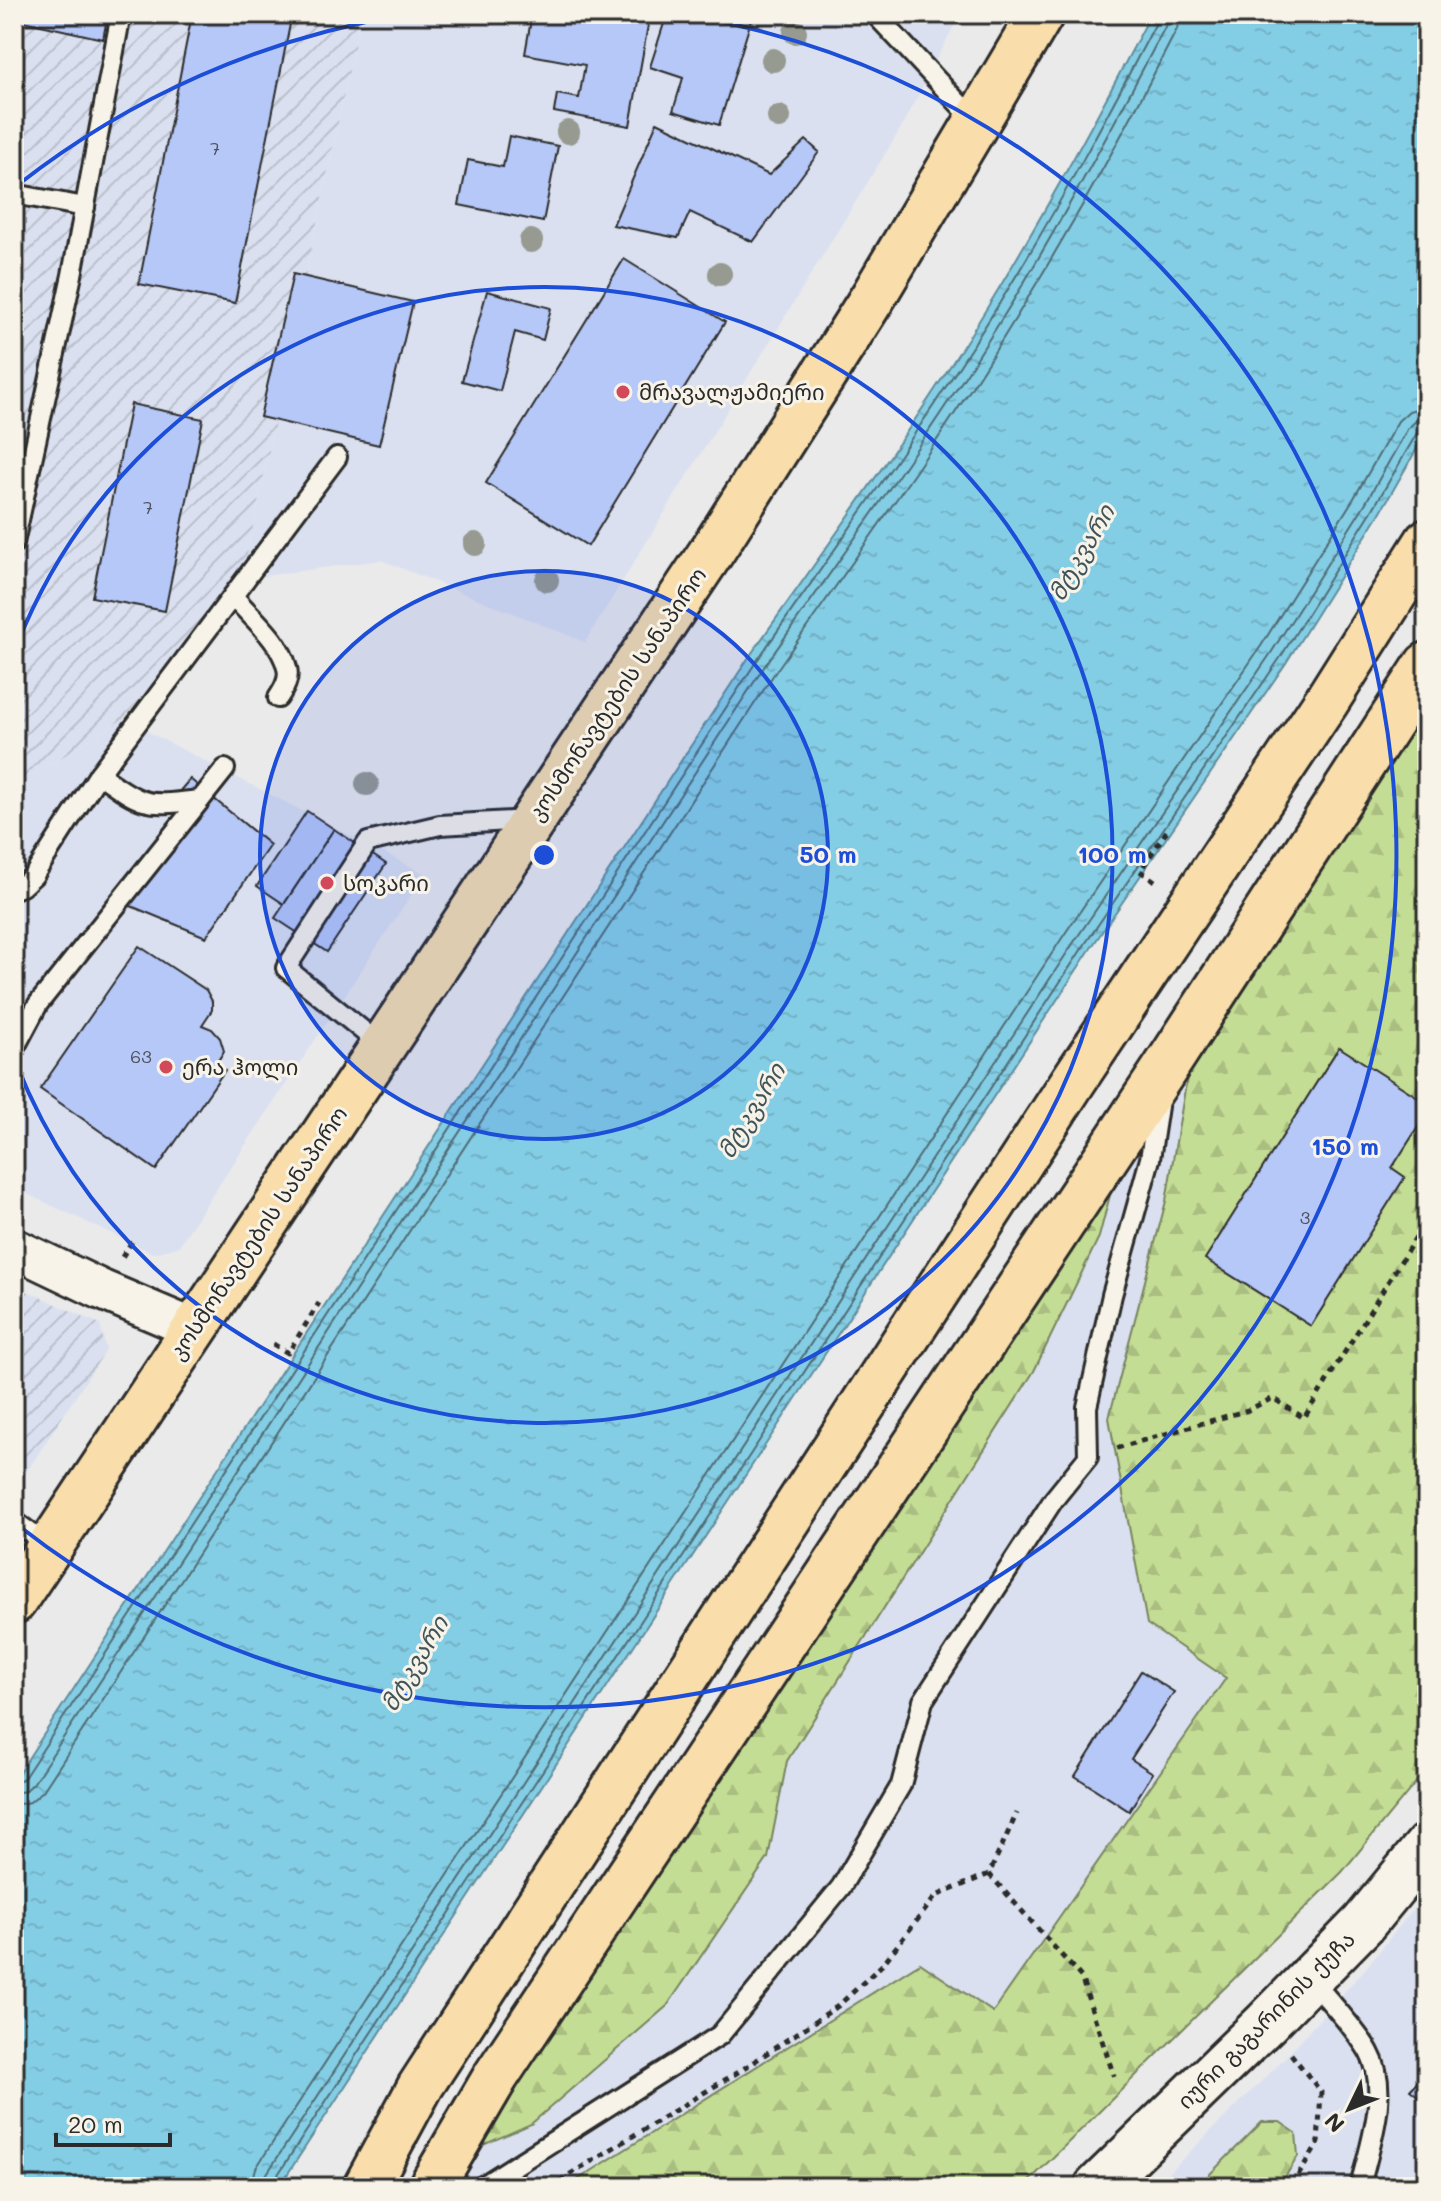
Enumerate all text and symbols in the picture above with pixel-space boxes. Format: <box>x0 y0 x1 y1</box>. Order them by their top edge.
house number: 7 <box>210 136 220 160</box>
place label: მრავალჟამიერი <box>639 377 825 406</box>
marker: მრავალჟამიერი <box>614 383 632 401</box>
house number: 7 <box>143 495 153 519</box>
water label: მტკვარი <box>1041 498 1121 606</box>
street label: კოსმონავტების სანაპირო <box>521 561 712 826</box>
text: 50 m <box>799 838 857 869</box>
text: 100 m <box>1077 838 1147 869</box>
centre of rings <box>530 841 558 869</box>
place label: სოკარი <box>343 868 429 897</box>
marker: სოკარი <box>318 874 336 892</box>
house number: 63 <box>130 1044 152 1068</box>
place label: ერა ჰოლი <box>182 1052 298 1081</box>
water label: მტკვარი <box>710 1056 792 1164</box>
marker: ერა ჰოლი <box>157 1058 175 1076</box>
street label: კოსმონავტების სანაპირო <box>162 1100 353 1365</box>
text: 150 m <box>1311 1130 1379 1161</box>
house number: 3 <box>1300 1205 1310 1229</box>
water label: მტკვარი <box>373 1609 455 1717</box>
street label: იური გაგარინის ქუჩა <box>1171 1925 1361 2115</box>
north arrow <box>1309 2069 1389 2149</box>
scale bar <box>56 2097 170 2147</box>
text: N <box>1318 2107 1350 2139</box>
text: 20 m <box>68 2108 123 2139</box>

